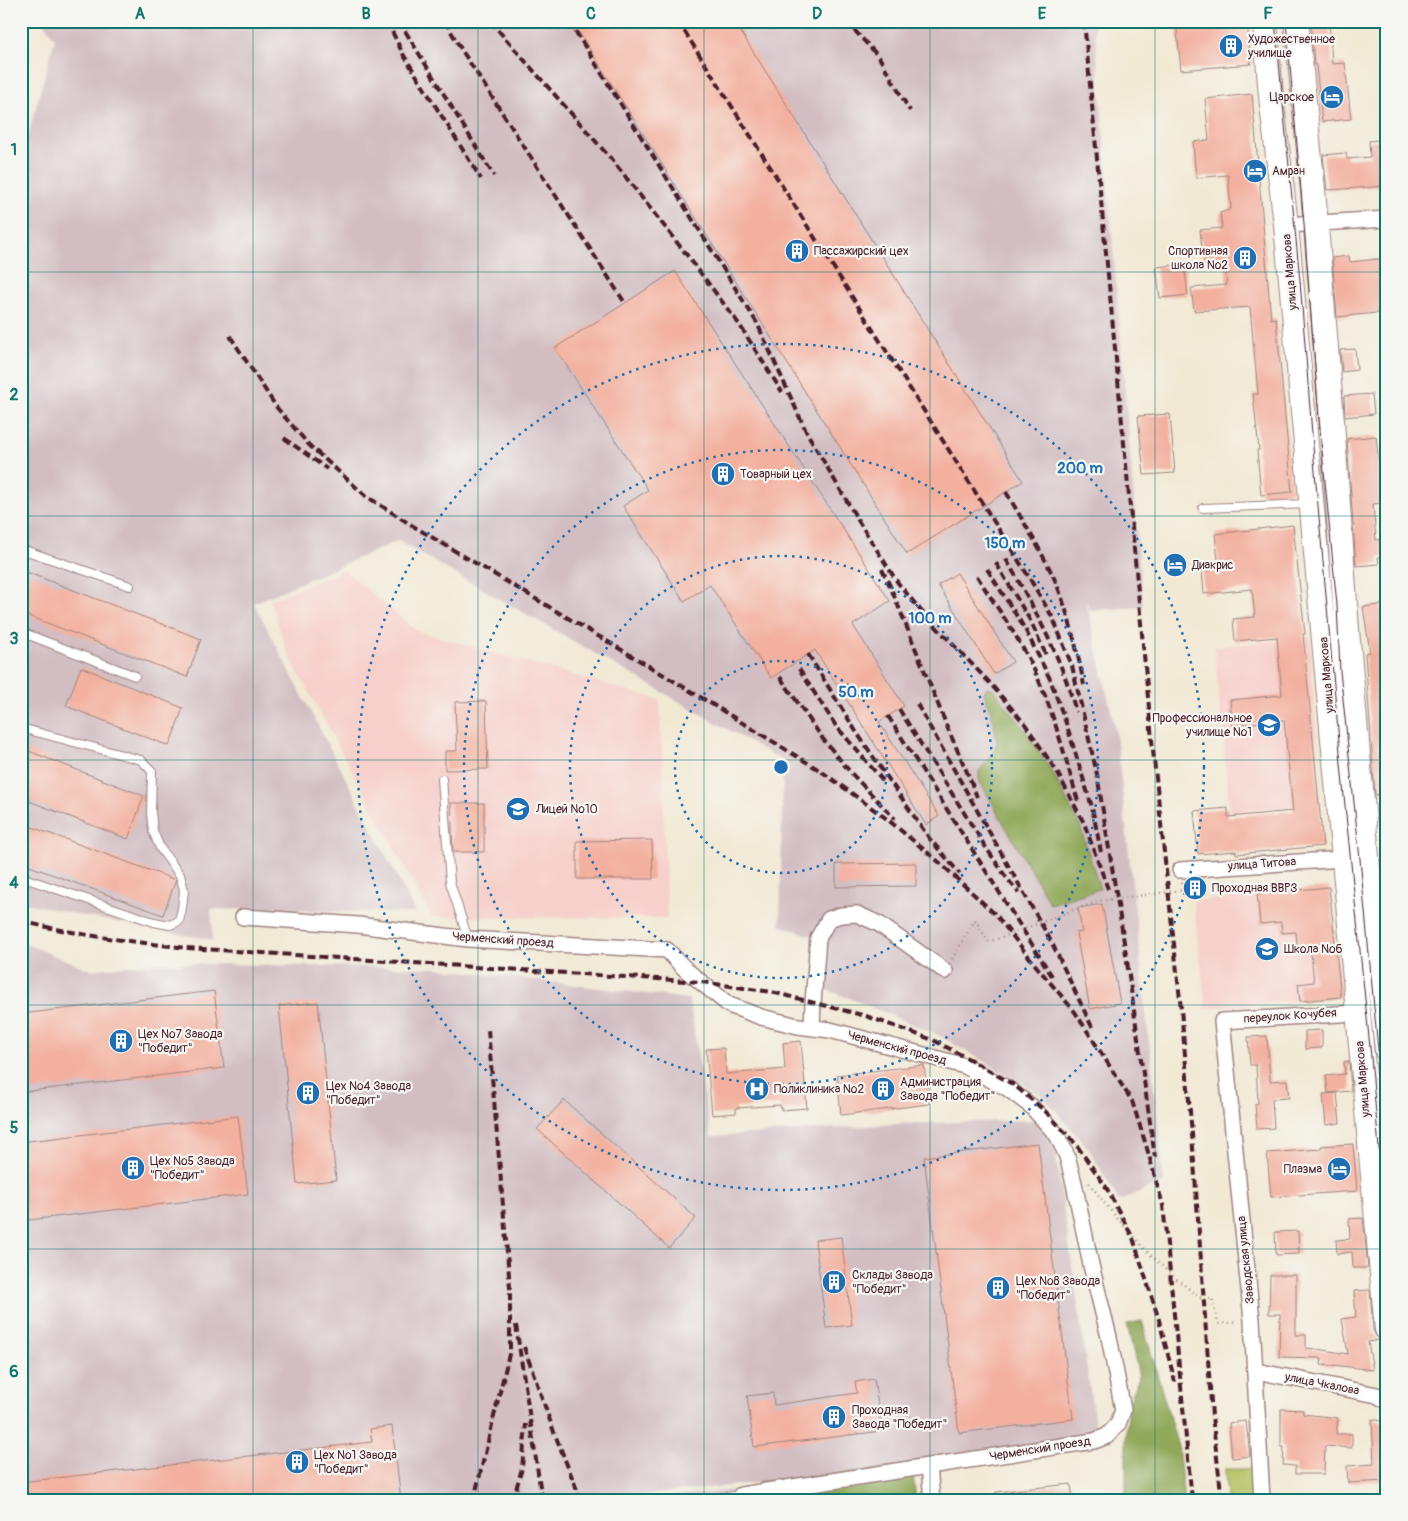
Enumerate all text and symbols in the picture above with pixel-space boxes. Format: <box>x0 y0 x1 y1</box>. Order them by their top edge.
text: A <box>135 4 146 24</box>
text: B <box>361 4 371 24</box>
text: C <box>586 4 596 24</box>
text: D <box>812 4 822 24</box>
text: E <box>1038 4 1047 24</box>
text: F <box>1263 4 1273 24</box>
place label: Художественное училище <box>1247 32 1335 61</box>
building icon: Художественное училище <box>1218 33 1244 59</box>
hotel icon: Царское <box>1319 84 1345 110</box>
place label: Царское <box>1270 90 1314 105</box>
text: 1 <box>11 140 17 160</box>
hotel icon: Амран <box>1242 158 1268 184</box>
place label: Амран <box>1272 164 1305 179</box>
street label: улица Маркова <box>1279 233 1301 312</box>
building icon: Пассажирский цех <box>784 238 810 264</box>
place label: Пассажирский цех <box>814 244 909 259</box>
place label: Спортивная школа №2 <box>1168 244 1228 273</box>
building icon: Спортивная школа №2 <box>1232 245 1258 271</box>
text: 2 <box>10 385 19 405</box>
text: 200 m <box>1057 459 1103 478</box>
building icon: Товарный цех <box>710 461 736 487</box>
place label: Товарный цех <box>740 467 812 482</box>
text: 150 m <box>985 534 1025 553</box>
hotel icon: Диакрис <box>1162 552 1188 578</box>
place label: Диакрис <box>1191 558 1233 573</box>
text: 100 m <box>909 609 951 628</box>
text: 3 <box>10 629 19 649</box>
street label: улица Маркова <box>1316 636 1338 715</box>
text: 50 m <box>839 683 873 702</box>
place label: Профессиональное училище №1 <box>1153 711 1252 740</box>
school or university icon: Профессиональное училище №1 <box>1256 712 1282 738</box>
centre of rings <box>772 758 790 776</box>
school or university icon: Лицей №10 <box>505 796 531 822</box>
place label: Лицей №10 <box>535 802 598 817</box>
street label: улица Титова <box>1226 854 1297 874</box>
text: 4 <box>9 873 19 893</box>
building icon: Проходная ВВРЗ <box>1182 875 1208 901</box>
place label: Проходная ВВРЗ <box>1212 881 1298 896</box>
street label: Черменский проезд <box>452 929 555 951</box>
school or university icon: Школа №6 <box>1254 936 1280 962</box>
place label: Школа №6 <box>1284 942 1343 957</box>
street label: переулок Кочубея <box>1243 1005 1337 1027</box>
place label: Цех №7 Завода "Победит" <box>138 1027 223 1056</box>
building icon: Цех №7 Завода "Победит" <box>108 1028 134 1054</box>
street label: Черменский проезд <box>846 1028 949 1069</box>
street label: улица Маркова <box>1352 1040 1374 1119</box>
place label: Администрация Завода "Победит" <box>900 1075 995 1104</box>
hospital icon: Поликлиника №2 <box>744 1076 770 1102</box>
building icon: Администрация Завода "Победит" <box>870 1076 896 1102</box>
place label: Цех №4 Завода "Победит" <box>326 1079 411 1108</box>
building icon: Цех №4 Завода "Победит" <box>295 1080 321 1106</box>
place label: Поликлиника №2 <box>774 1082 864 1097</box>
text: 5 <box>10 1118 19 1138</box>
place label: Цех №5 Завода "Победит" <box>150 1154 235 1183</box>
building icon: Цех №5 Завода "Победит" <box>120 1155 146 1181</box>
hotel icon: Плазма <box>1326 1156 1352 1182</box>
place label: Плазма <box>1284 1162 1322 1177</box>
street label: Заводская улица <box>1234 1215 1258 1305</box>
place label: Склады Завода "Победит" <box>852 1268 933 1297</box>
building icon: Склады Завода "Победит" <box>821 1269 847 1295</box>
place label: Цех №8 Завода "Победит" <box>1016 1274 1101 1303</box>
building icon: Цех №8 Завода "Победит" <box>985 1275 1011 1301</box>
text: 6 <box>9 1362 19 1382</box>
street label: улица Чкалова <box>1282 1369 1361 1399</box>
place label: Проходная Завода "Победит" <box>852 1403 947 1432</box>
building icon: Проходная Завода "Победит" <box>821 1404 847 1430</box>
street label: Черменский проезд <box>989 1434 1092 1464</box>
place label: Цех №1 Завода "Победит" <box>314 1448 397 1477</box>
building icon: Цех №1 Завода "Победит" <box>284 1449 310 1475</box>

